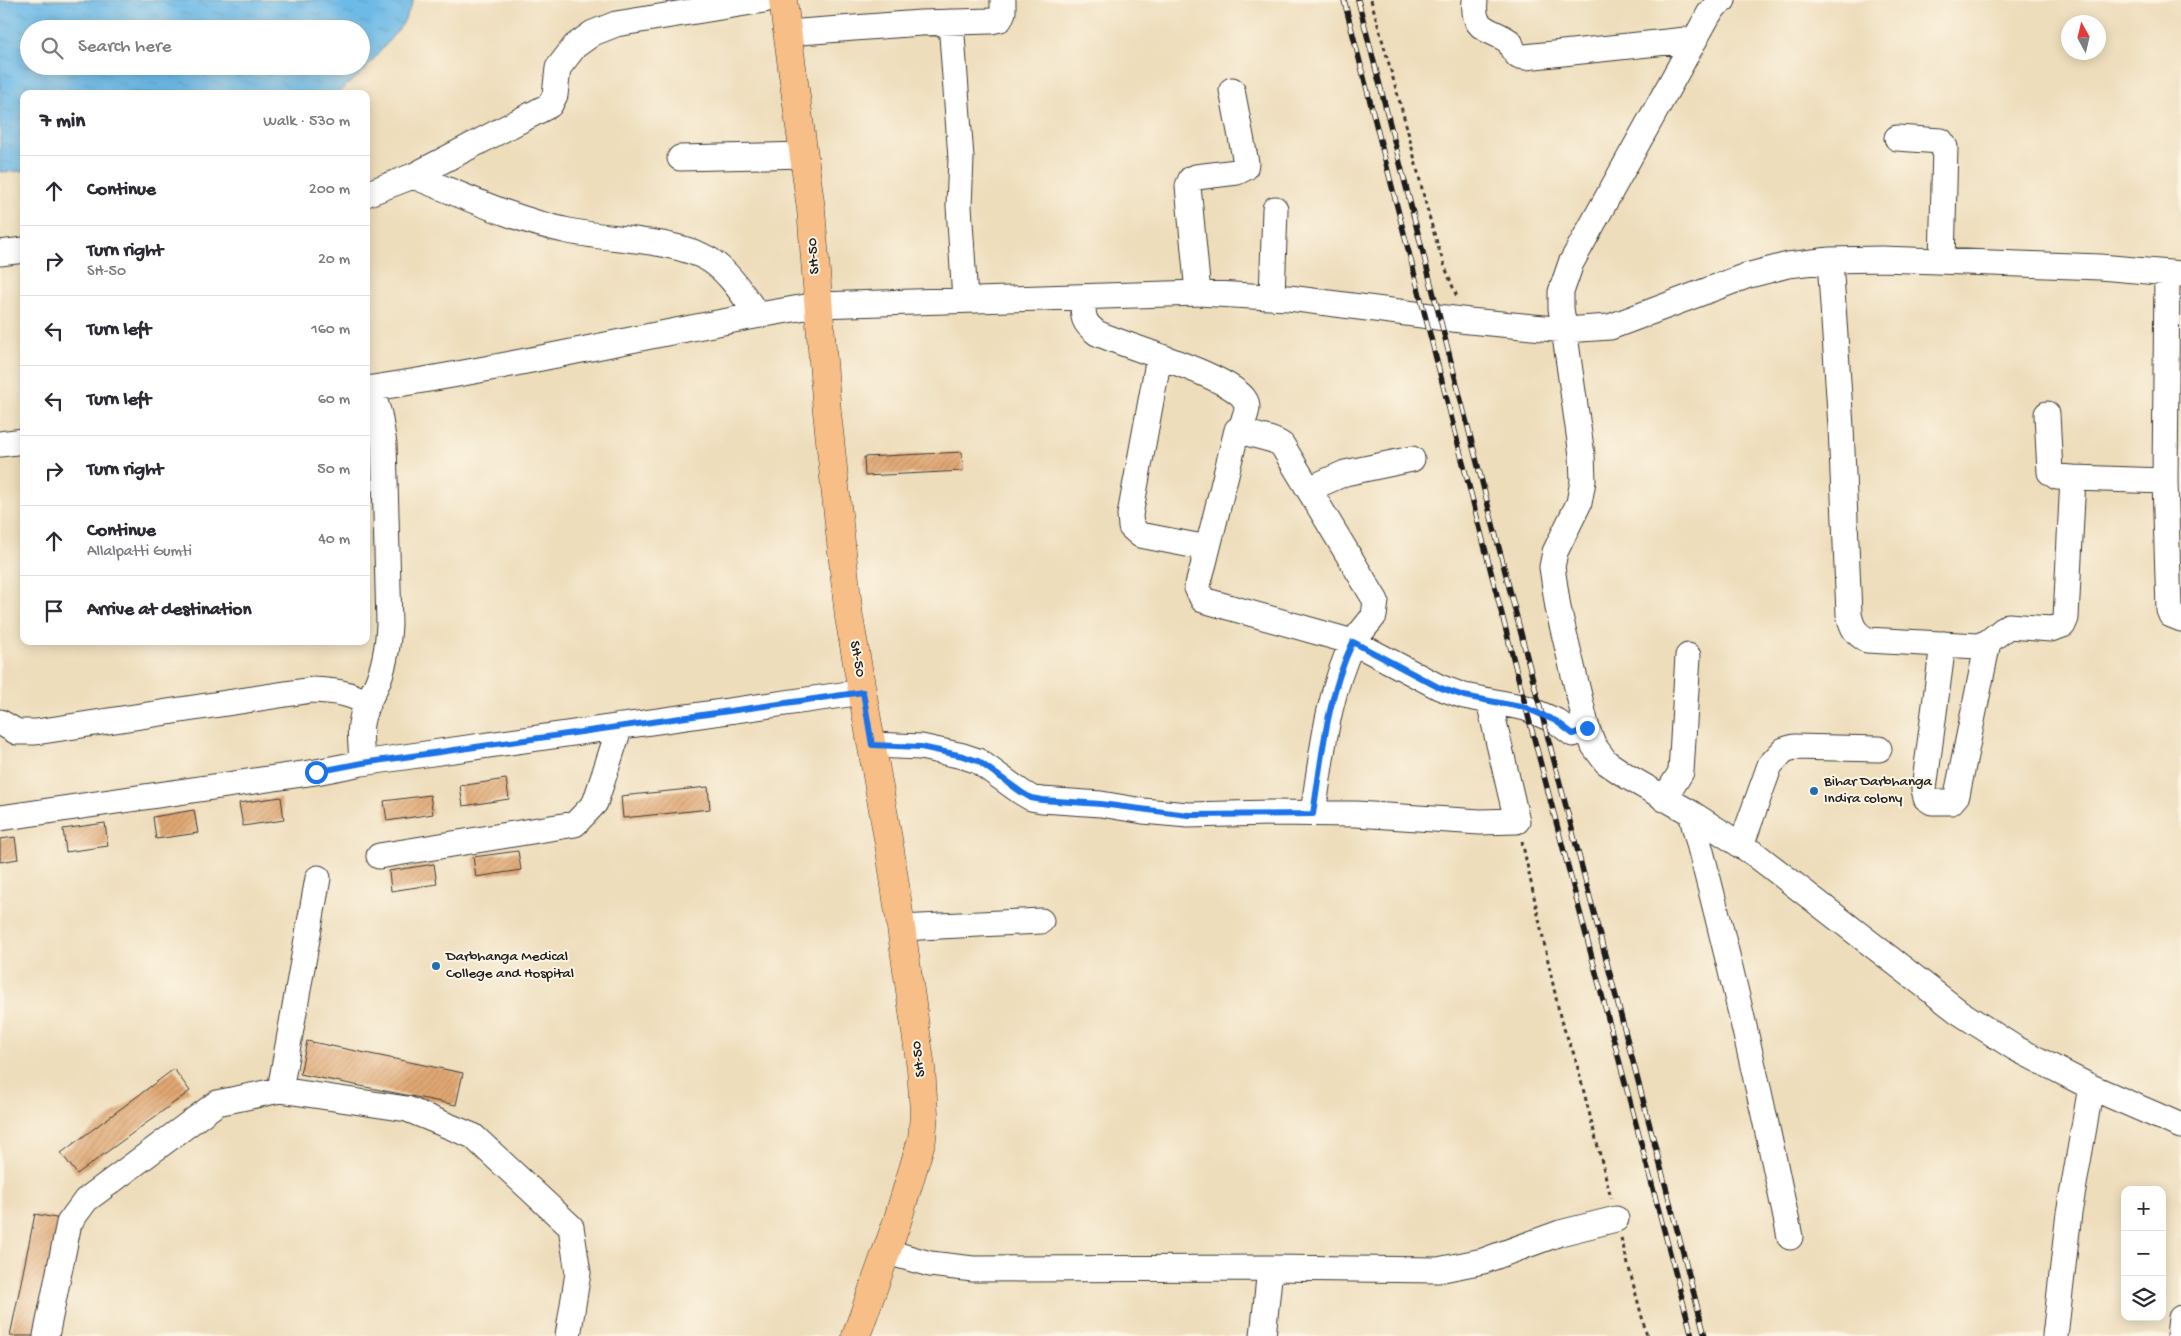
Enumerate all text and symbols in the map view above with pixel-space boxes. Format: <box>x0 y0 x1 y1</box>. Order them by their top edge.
north arrow <box>2061 15 2106 60</box>
search box <box>20 20 370 75</box>
icon: search <box>38 34 66 62</box>
text: Search here <box>78 36 172 59</box>
text: 7 min <box>40 110 85 135</box>
text: Walk · 530 m <box>263 113 350 132</box>
icon: ahead <box>40 177 68 205</box>
text: Continue <box>87 179 156 202</box>
text: 200 m <box>309 181 350 200</box>
street label: SH-50 <box>804 237 824 275</box>
text: Turn right <box>87 240 163 263</box>
icon: right <box>40 247 68 275</box>
text: 20 m <box>318 251 350 270</box>
text: SH-50 <box>87 263 126 282</box>
icon: left <box>40 317 68 345</box>
text: Turn left <box>87 319 151 342</box>
text: 160 m <box>311 321 350 340</box>
icon: left <box>40 387 68 415</box>
text: Turn left <box>87 389 151 412</box>
text: 60 m <box>318 391 350 410</box>
icon: right <box>40 457 68 485</box>
text: Turn right <box>87 459 163 482</box>
text: 50 m <box>317 461 350 480</box>
text: Continue <box>87 520 156 543</box>
icon: ahead <box>40 527 68 555</box>
text: 40 m <box>318 531 350 550</box>
text: Allalpatti Gumti <box>87 543 192 562</box>
icon: arrive <box>40 597 68 625</box>
text: Arrive at destination <box>87 599 251 622</box>
street label: SH-50 <box>845 639 869 679</box>
route end <box>1576 717 1599 740</box>
route start <box>305 761 328 784</box>
place label: Bihar Darbhanga Indira colony <box>1823 773 1933 808</box>
marker: Bihar Darbhanga Indira colony <box>1808 785 1820 797</box>
place label: Darbhanga Medical College and Hospital <box>445 948 574 983</box>
marker: Darbhanga Medical College and Hospital <box>430 960 442 972</box>
street label: SH-50 <box>908 1039 930 1078</box>
map controls <box>2121 1186 2166 1321</box>
button: + <box>2121 1186 2166 1231</box>
button: − <box>2121 1231 2166 1276</box>
button: layers <box>2121 1276 2166 1321</box>

